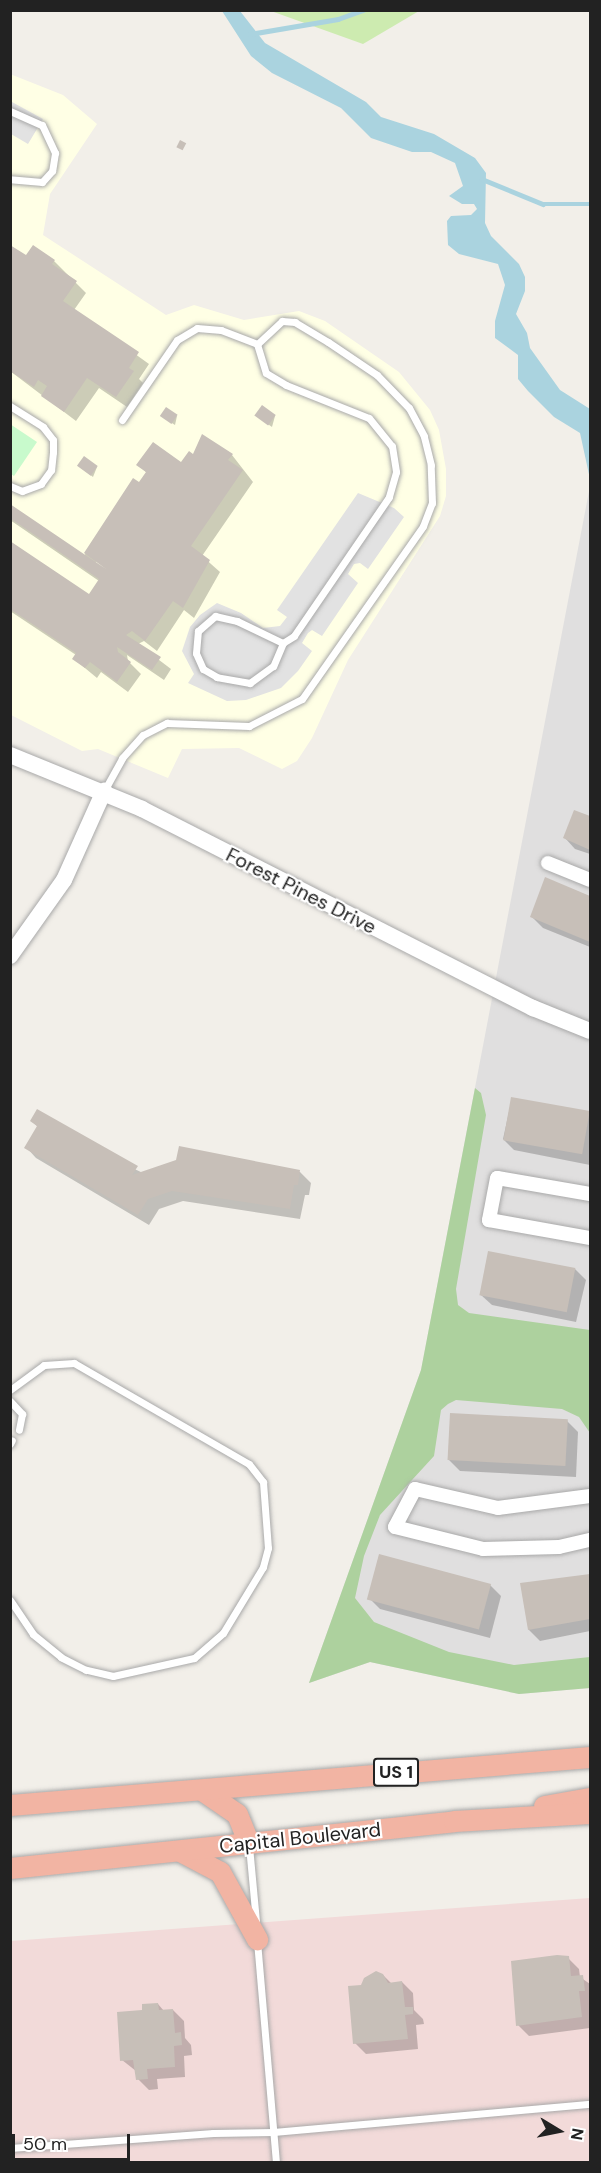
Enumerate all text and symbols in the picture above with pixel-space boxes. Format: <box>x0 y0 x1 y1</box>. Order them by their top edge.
street label: Forest Pines Drive <box>222 843 380 939</box>
road number: US 1 <box>372 1757 420 1787</box>
street label: Capital Boulevard <box>218 1818 382 1858</box>
north arrow <box>529 2101 589 2161</box>
scale bar <box>15 2122 134 2160</box>
text: N <box>566 2127 589 2142</box>
text: 50 m <box>23 2132 67 2156</box>

